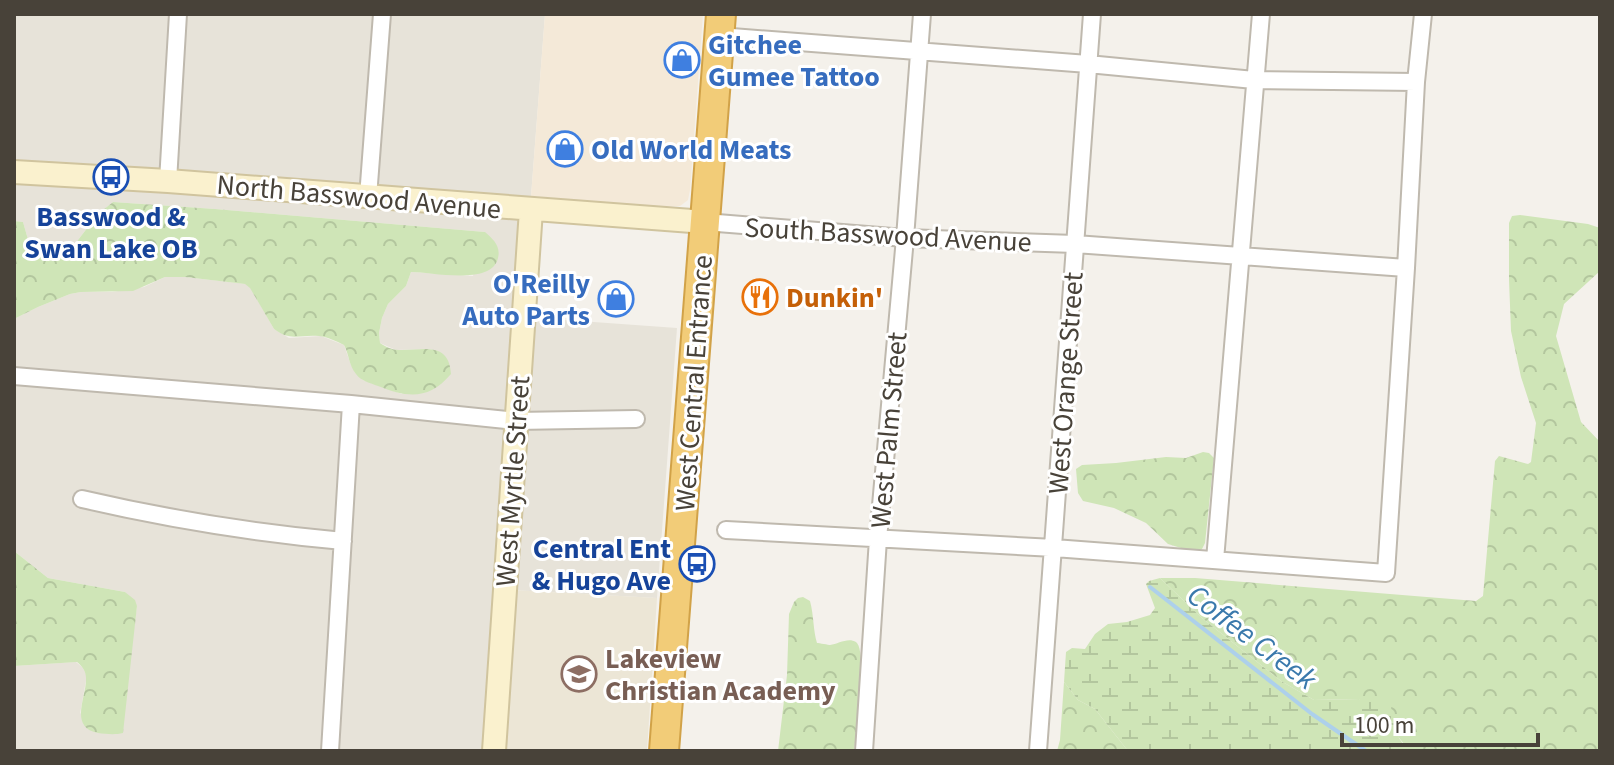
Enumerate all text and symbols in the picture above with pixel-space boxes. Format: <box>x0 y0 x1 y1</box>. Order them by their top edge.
place label: Gitchee Gumee Tattoo <box>708 25 880 97</box>
shop icon: Gitchee Gumee Tattoo <box>663 41 701 79</box>
shop icon: Old World Meats <box>546 130 584 168</box>
place label: Old World Meats <box>591 130 792 170</box>
bus stop icon: Basswood & Swan Lake OB <box>92 158 130 196</box>
street label: North Basswood Avenue <box>215 165 503 229</box>
place label: Basswood & Swan Lake OB <box>24 197 198 269</box>
street label: South Basswood Avenue <box>743 208 1033 262</box>
street label: West Central Entrance <box>665 254 723 513</box>
place label: O'Reilly Auto Parts <box>461 264 590 336</box>
street label: West Orange Street <box>1038 270 1094 495</box>
restaurant icon: Dunkin' <box>741 278 779 316</box>
place label: Dunkin' <box>786 278 883 318</box>
shop icon: O'Reilly Auto Parts <box>597 280 635 318</box>
street label: West Palm Street <box>860 330 918 530</box>
street label: West Myrtle Street <box>486 374 540 588</box>
place label: Central Ent & Hugo Ave <box>532 529 671 601</box>
bus stop icon: Central Ent & Hugo Ave <box>678 545 716 583</box>
water label: Coffee Creek <box>1178 574 1326 701</box>
place label: Lakeview Christian Academy <box>605 639 836 711</box>
school or university icon: Lakeview Christian Academy <box>560 655 598 693</box>
scale bar <box>1342 697 1538 747</box>
text: 100 m <box>1354 708 1414 743</box>

